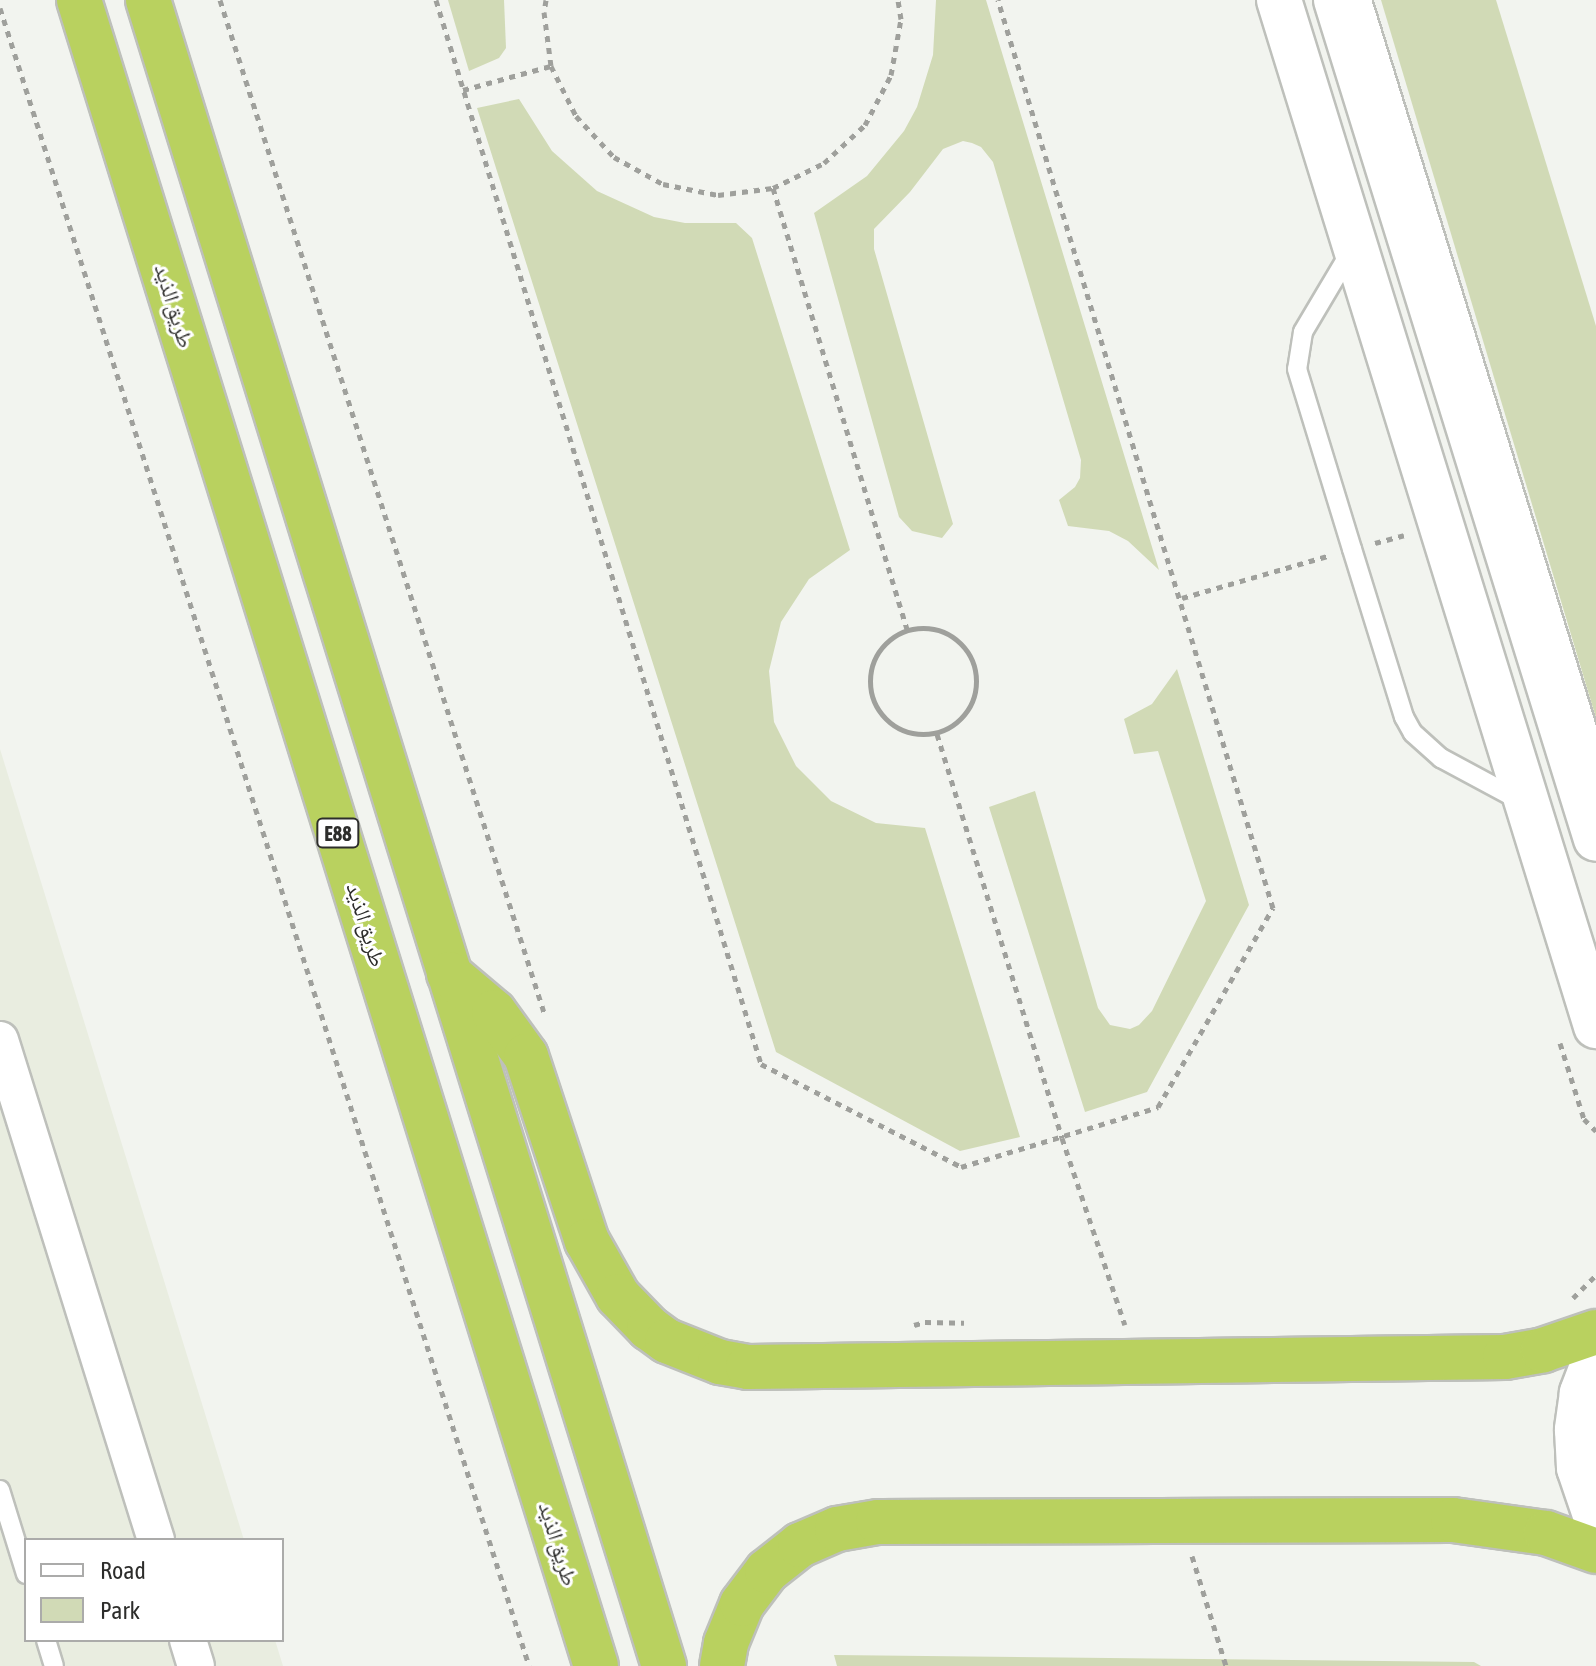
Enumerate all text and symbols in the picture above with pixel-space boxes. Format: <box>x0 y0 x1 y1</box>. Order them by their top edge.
street label: طريق الذيد <box>149 261 199 351</box>
road number: E88 <box>316 817 360 849</box>
street label: طريق الذيد <box>341 880 391 970</box>
street label: طريق الذيد <box>533 1499 583 1589</box>
legend <box>24 1538 284 1642</box>
text: Road <box>100 1557 146 1584</box>
text: Park <box>100 1597 140 1624</box>

